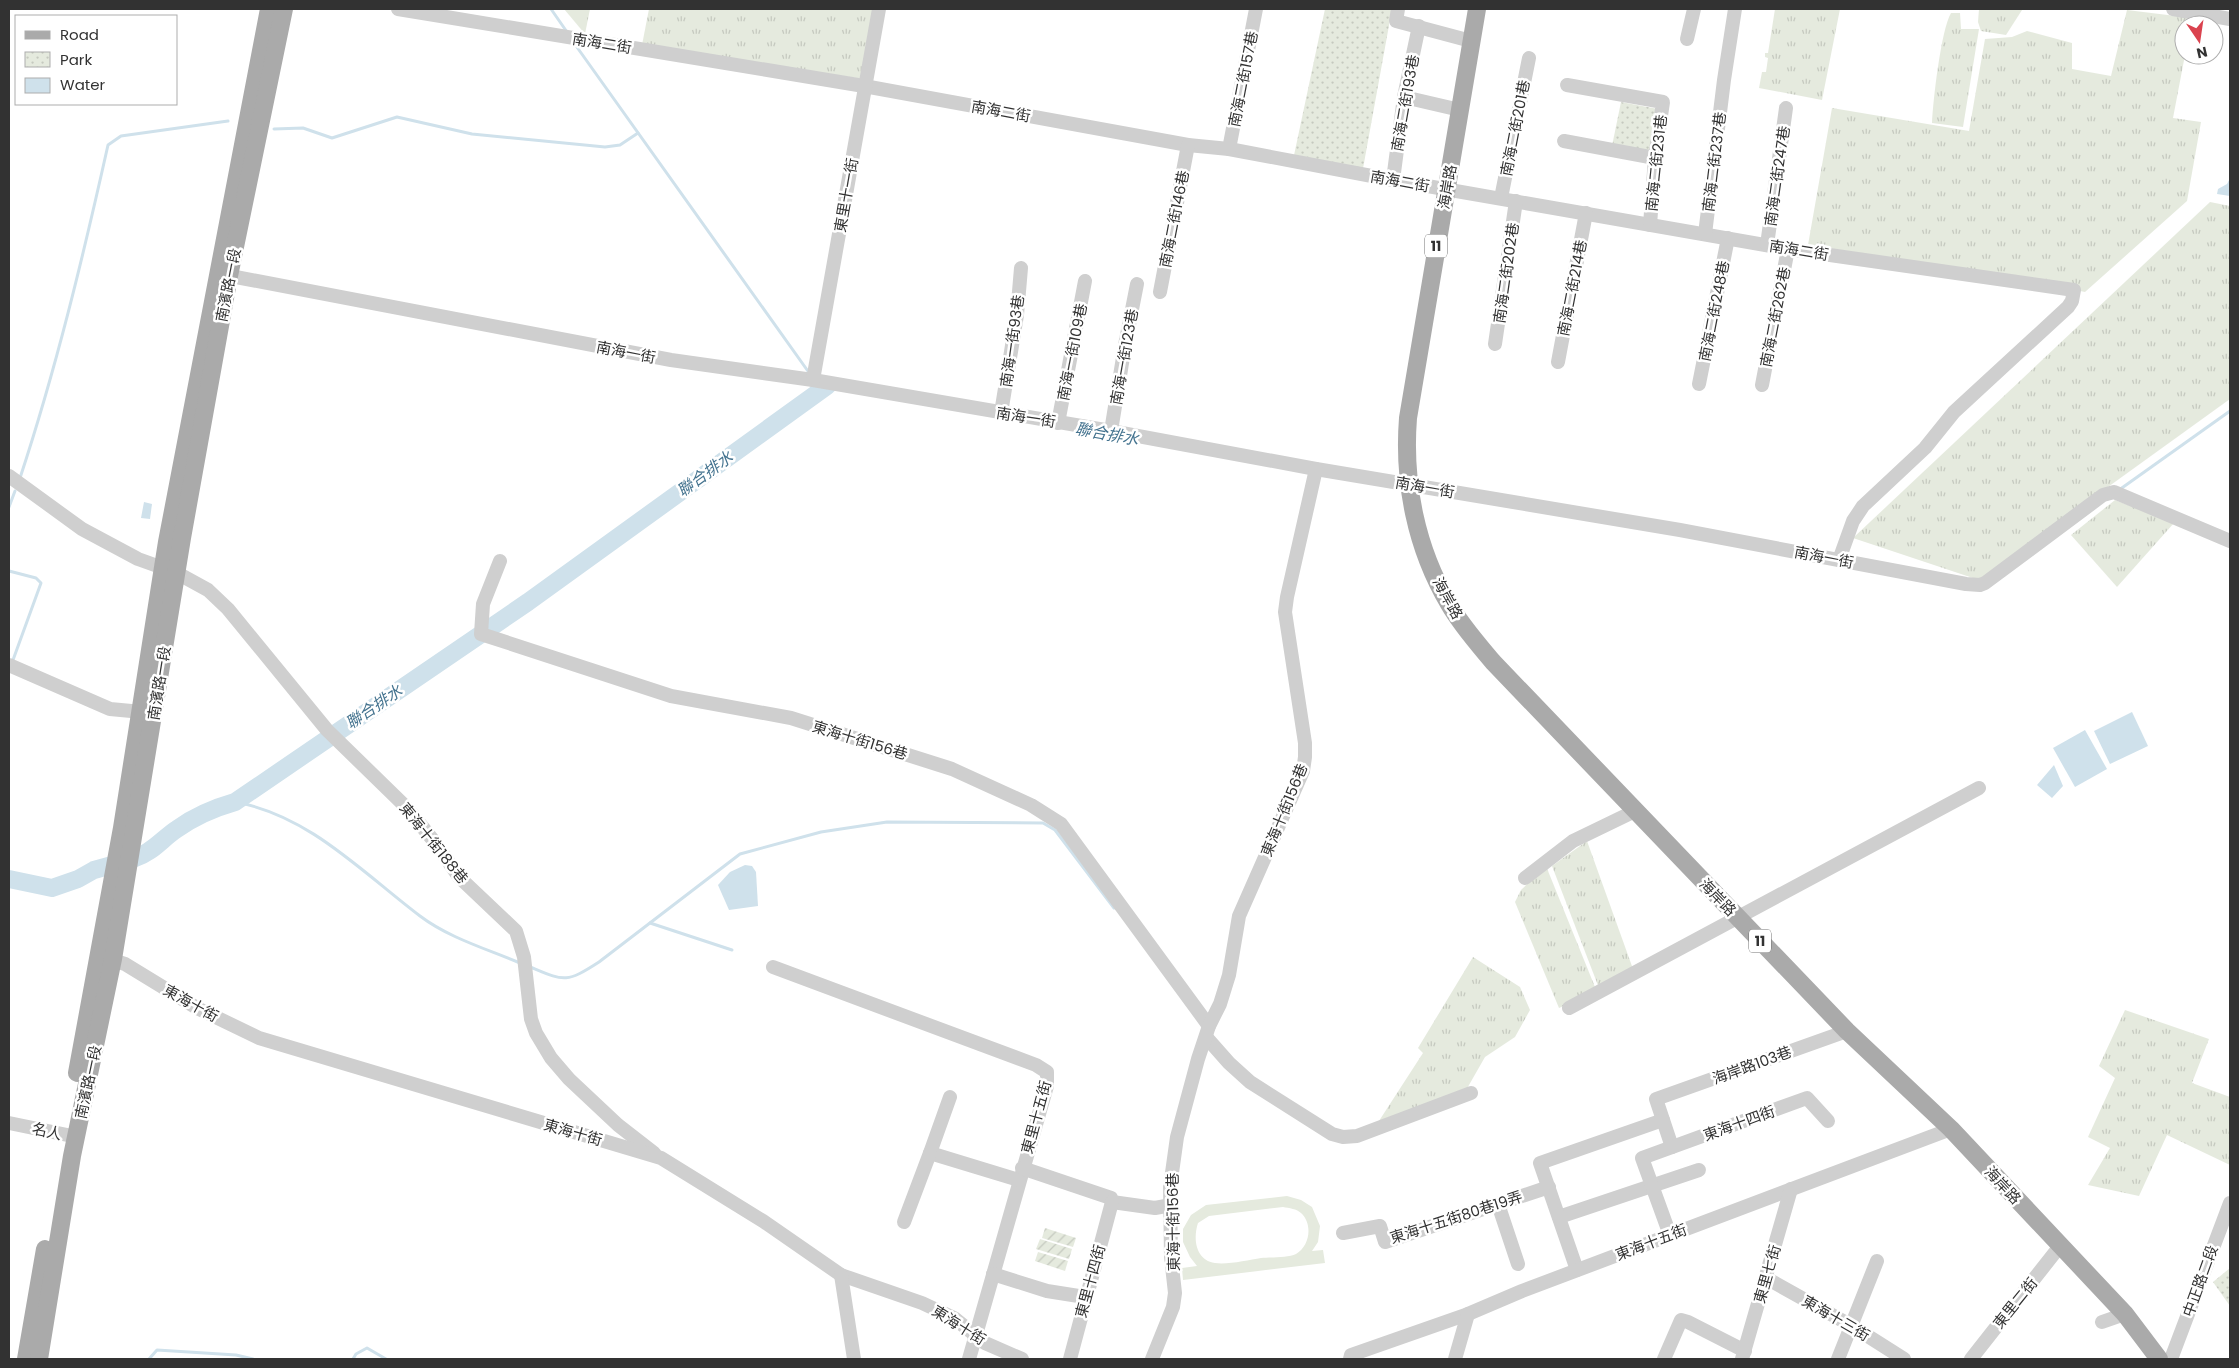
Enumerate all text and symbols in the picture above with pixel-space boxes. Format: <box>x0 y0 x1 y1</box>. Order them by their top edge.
legend <box>15 15 178 105</box>
north arrow <box>2174 15 2224 65</box>
text: Road <box>60 24 99 45</box>
street label: 南海二街 <box>571 28 633 58</box>
street label: 南海二街157巷 <box>1223 29 1263 129</box>
text: N <box>2195 42 2209 64</box>
text: Park <box>60 49 92 70</box>
street label: 南海二街193巷 <box>1386 53 1424 153</box>
text: Water <box>60 74 106 95</box>
street label: 南海二街201巷 <box>1495 78 1535 178</box>
street label: 南海二街 <box>970 95 1032 127</box>
street label: 南海二街237巷 <box>1697 111 1731 213</box>
street label: 南海二街231巷 <box>1640 114 1672 212</box>
street label: 南海二街247巷 <box>1760 124 1794 228</box>
street label: 東里十一街 <box>829 156 863 234</box>
street label: 海岸路 <box>1433 163 1461 211</box>
street label: 南海二街 <box>1369 165 1431 197</box>
street label: 南海二街146巷 <box>1154 169 1194 269</box>
street label: 南海二街202巷 <box>1489 221 1523 325</box>
road number: 11 <box>1425 235 1447 258</box>
street label: 南海二街 <box>1768 235 1830 265</box>
street label: 南海二街214巷 <box>1552 238 1592 338</box>
street label: 南濱路一段 <box>211 246 245 324</box>
street label: 南海二街248巷 <box>1694 259 1734 363</box>
street label: 南海二街262巷 <box>1755 265 1795 369</box>
street label: 南海一街93巷 <box>995 293 1029 389</box>
street label: 南海一街109巷 <box>1052 302 1092 402</box>
street label: 南海一街123巷 <box>1105 307 1143 407</box>
street label: 南海一街 <box>595 336 657 368</box>
street label: 南海一街 <box>995 402 1057 432</box>
water label: 聯合排水 <box>1073 417 1141 451</box>
water label: 聯合排水 <box>672 445 738 502</box>
street label: 南海一街 <box>1394 471 1456 503</box>
street label: 南海一街 <box>1793 541 1855 573</box>
street label: 海岸路 <box>1428 573 1468 623</box>
street label: 南濱路一段 <box>143 644 175 722</box>
water label: 聯合排水 <box>341 679 408 734</box>
street label: 東海十街156巷 <box>810 716 910 764</box>
street label: 東海十街156巷 <box>1256 760 1312 860</box>
street label: 東海十街188巷 <box>395 798 473 888</box>
street label: 海岸路 <box>1695 874 1741 920</box>
road number: 11 <box>1749 929 1771 952</box>
street label: 東海十街 <box>160 979 222 1027</box>
street label: 海岸路103巷 <box>1709 1041 1795 1089</box>
street label: 南濱路一段 <box>70 1043 106 1121</box>
street label: 東里十五街 <box>1016 1078 1056 1156</box>
street label: 東海十四街 <box>1700 1100 1778 1146</box>
street label: 東海十街 <box>541 1114 605 1150</box>
street label: 名人 <box>30 1118 64 1144</box>
street label: 海岸路 <box>1980 1161 2026 1209</box>
street label: 東海十街156巷 <box>1162 1172 1184 1272</box>
street label: 東海十五街80巷19弄 <box>1387 1186 1525 1248</box>
street label: 東海十五街 <box>1612 1219 1690 1265</box>
street label: 東里十四街 <box>1070 1242 1110 1320</box>
street label: 東里七街 <box>1749 1242 1785 1306</box>
street label: 中正路二段 <box>2177 1242 2223 1320</box>
street label: 東里二街 <box>1988 1273 2042 1333</box>
street label: 東海十三街 <box>1798 1290 1874 1346</box>
street label: 東海十街 <box>928 1300 990 1350</box>

